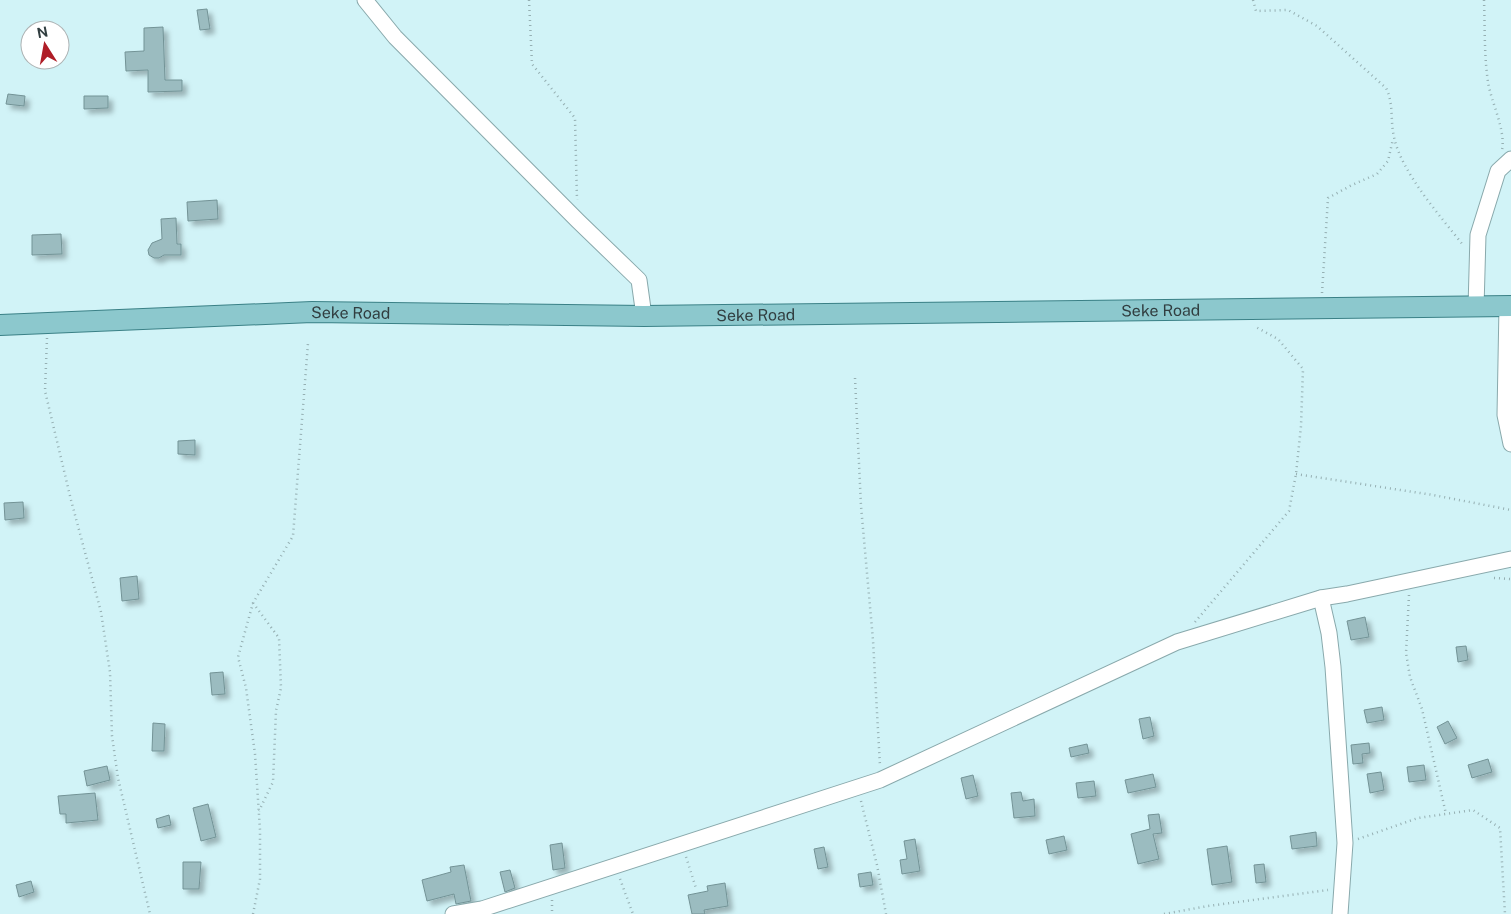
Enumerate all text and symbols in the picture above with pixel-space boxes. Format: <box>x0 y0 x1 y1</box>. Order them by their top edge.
north arrow <box>20 20 70 70</box>
text: N <box>36 23 49 41</box>
street label: Seke Road <box>1121 300 1200 320</box>
street label: Seke Road <box>311 302 390 322</box>
street label: Seke Road <box>716 305 795 325</box>

